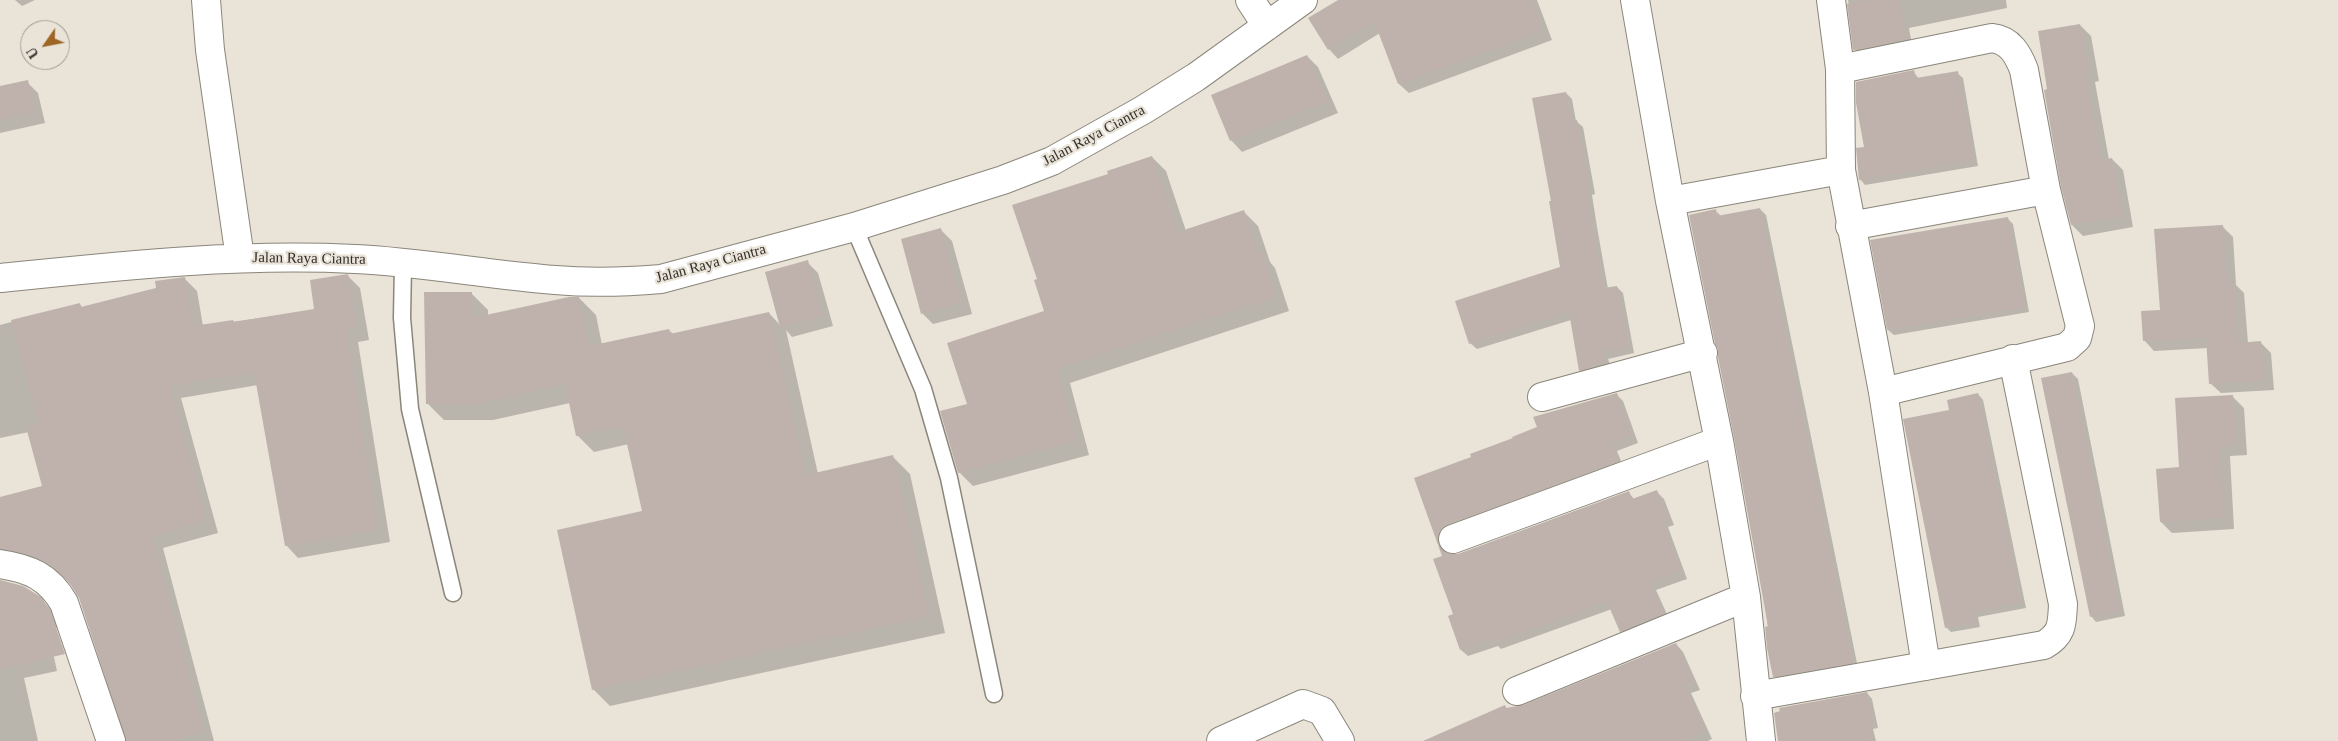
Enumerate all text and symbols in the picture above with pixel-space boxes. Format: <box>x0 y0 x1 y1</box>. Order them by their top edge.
north arrow <box>20 20 70 70</box>
text: U <box>24 45 42 61</box>
street label: Jalan Raya Ciantra <box>1040 101 1148 171</box>
street label: Jalan Raya Ciantra <box>654 241 768 287</box>
street label: Jalan Raya Ciantra <box>252 249 366 269</box>

